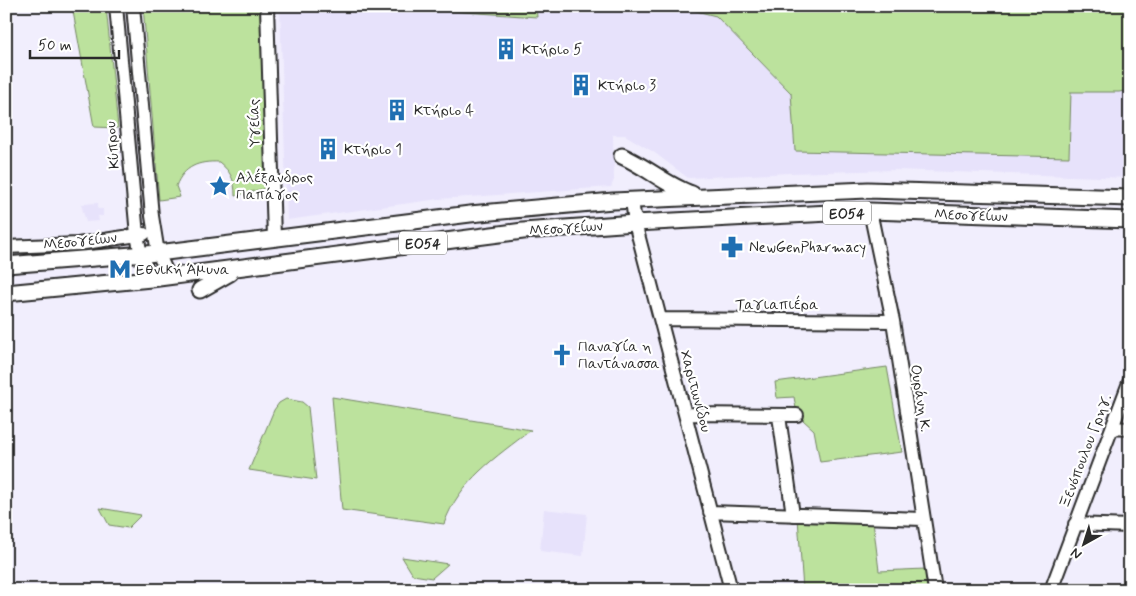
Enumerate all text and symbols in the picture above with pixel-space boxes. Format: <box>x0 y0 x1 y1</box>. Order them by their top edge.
scale bar <box>30 28 119 60</box>
text: 50 m <box>38 36 72 56</box>
building icon: Κτήριο 5 <box>493 36 519 62</box>
place label: Κτήριο 5 <box>522 40 582 60</box>
building icon: Κτήριο 3 <box>568 72 594 98</box>
place label: Κτήριο 3 <box>598 76 656 96</box>
building icon: Κτήριο 4 <box>384 97 410 123</box>
street label: Υγείας <box>244 98 266 147</box>
place label: Κτήριο 4 <box>414 101 474 121</box>
street label: Κύπρου <box>101 120 125 170</box>
building icon: Κτήριο 1 <box>315 136 341 162</box>
place label: Κτήριο 1 <box>344 140 402 160</box>
place label: Αλέξανδρος Παπάγος <box>236 168 314 205</box>
place icon: Αλέξανδρος Παπάγος <box>207 173 233 199</box>
road number: ΕΟ54 <box>823 202 871 224</box>
street label: Μεσογείων <box>934 205 1009 227</box>
street label: Μεσογείων <box>529 216 604 242</box>
street label: Μεσογείων <box>42 228 118 256</box>
road number: ΕΟ54 <box>399 232 447 254</box>
pharmacy icon: NewGenPharmacy <box>719 234 745 260</box>
place label: NewGenPharmacy <box>749 238 866 258</box>
metro station icon: Εθνική Άμυνα <box>107 256 133 282</box>
place label: Εθνική Άμυνα <box>136 260 230 280</box>
street label: Ταγιαπιέρα <box>735 295 819 315</box>
place label: Παναγία η Παντάνασσα <box>578 337 660 374</box>
church icon: Παναγία η Παντάνασσα <box>549 342 575 368</box>
street label: Χαριτωνίδου <box>674 348 716 435</box>
street label: Ουράνη Κ. <box>905 363 935 433</box>
street label: Ξενόπουλου Γρηγ. <box>1055 391 1117 511</box>
north arrow <box>1058 518 1108 568</box>
text: N <box>1067 543 1086 563</box>

